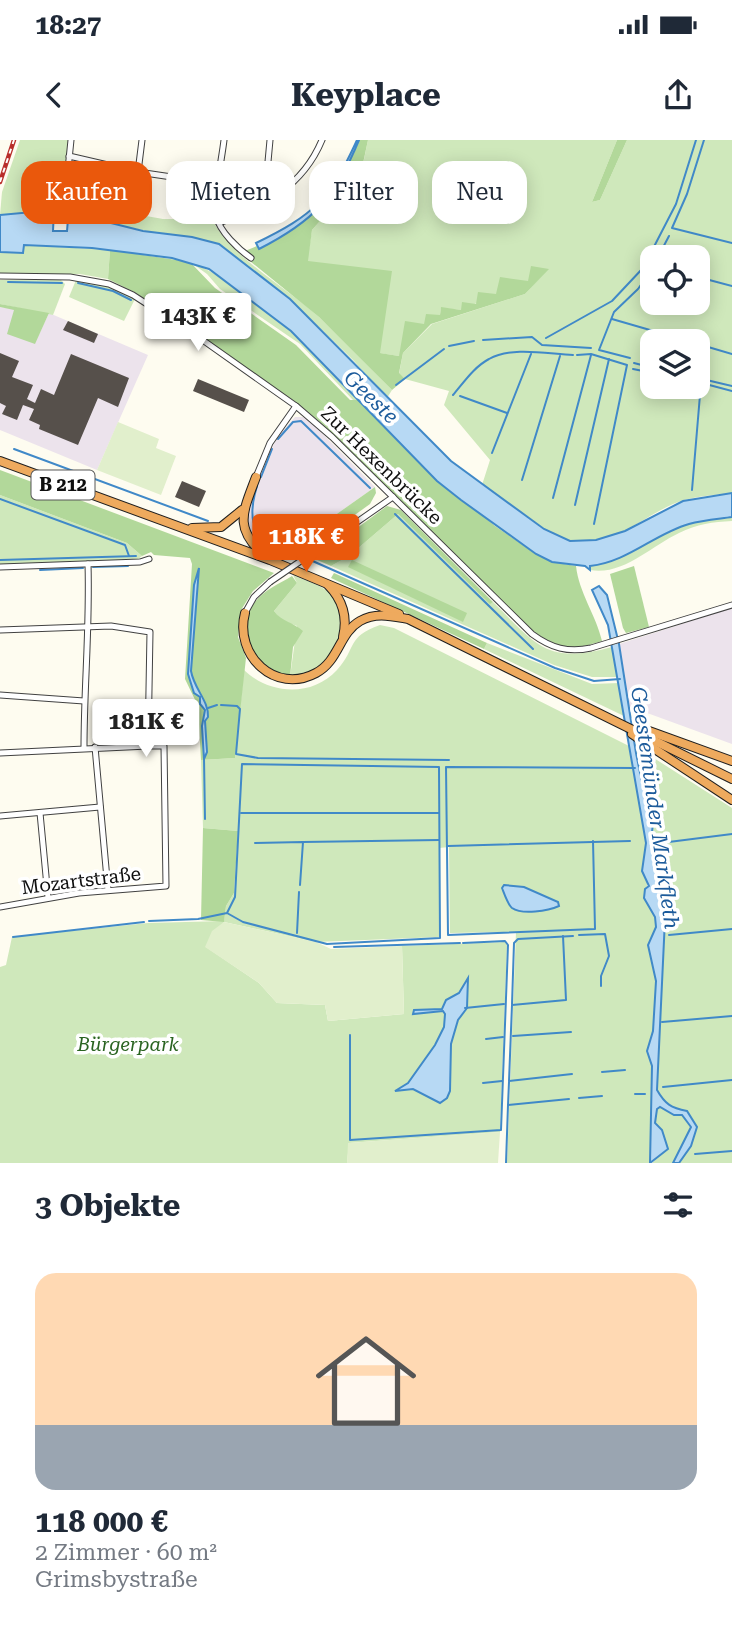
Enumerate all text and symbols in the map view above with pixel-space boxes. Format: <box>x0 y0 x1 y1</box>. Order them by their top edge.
text: 18:27 <box>35 10 101 40</box>
icon: back <box>35 76 73 114</box>
text: Keyplace <box>291 76 441 114</box>
icon: share <box>659 76 697 114</box>
chip: Kaufen <box>21 161 152 224</box>
chip: Mieten <box>166 161 295 224</box>
chip: Filter <box>309 161 418 224</box>
chip: Neu <box>432 161 527 224</box>
map controls <box>640 245 710 399</box>
button: locate <box>640 245 710 315</box>
pin: 143K € <box>141 294 255 353</box>
text: 143K € <box>160 302 236 329</box>
button: layers <box>640 329 710 399</box>
water label: Geeste <box>339 365 403 429</box>
street label: Zur Hexenbrücke <box>316 402 447 529</box>
road number: B 212 <box>32 470 94 500</box>
pin: 118K € <box>249 514 363 574</box>
text: 118K € <box>268 523 344 550</box>
water label: Geestemünder Markfleth <box>626 685 684 931</box>
pin: 181K € <box>89 700 203 759</box>
text: 181K € <box>108 708 184 735</box>
street label: Mozartstraße <box>20 862 142 899</box>
park label: Bürgerpark <box>76 1033 180 1056</box>
icon: filters <box>659 1186 697 1224</box>
text: 3 Objekte <box>35 1188 180 1223</box>
icon: home <box>303 1318 429 1444</box>
text: 118 000 € <box>35 1504 168 1539</box>
text: 2 Zimmer · 60 m² <box>35 1539 217 1566</box>
text: Grimsbystraße <box>35 1566 198 1593</box>

